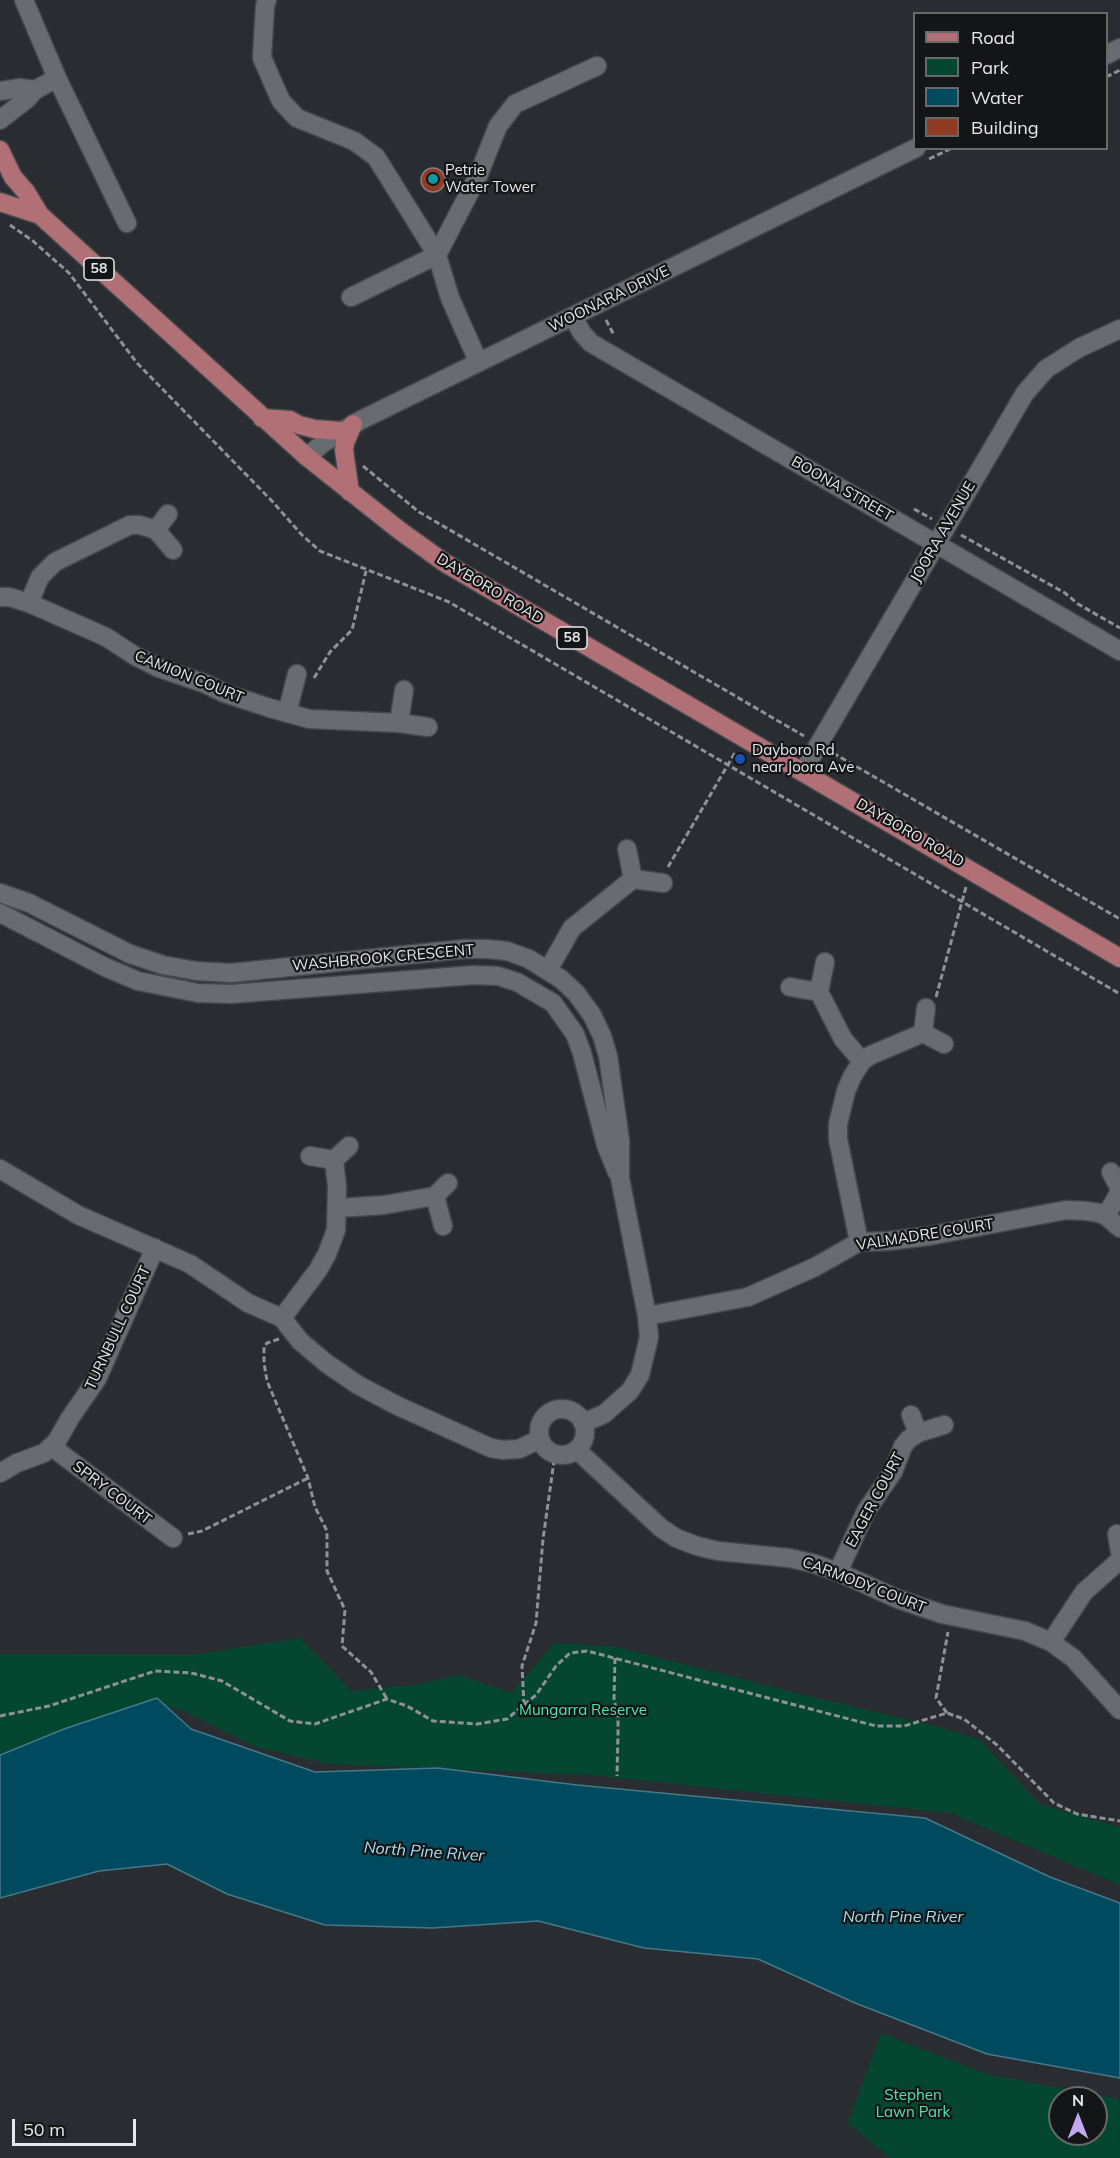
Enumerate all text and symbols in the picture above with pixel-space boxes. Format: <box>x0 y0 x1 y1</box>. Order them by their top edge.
legend <box>913 12 1108 150</box>
text: Road <box>971 26 1015 49</box>
text: Park <box>971 56 1009 79</box>
text: Water <box>971 86 1023 109</box>
text: Building <box>971 116 1039 139</box>
place label: Petrie Water Tower <box>445 161 535 196</box>
marker: Petrie Water Tower <box>426 172 440 186</box>
road number: 58 <box>84 258 114 280</box>
street label: WOONARA DRIVE <box>546 262 672 336</box>
street label: BOONA STREET <box>788 453 896 525</box>
street label: JOORA AVENUE <box>907 478 979 586</box>
street label: DAYBORO ROAD <box>433 550 547 628</box>
road number: 58 <box>557 627 587 649</box>
street label: CAMION COURT <box>132 647 246 707</box>
place label: Dayboro Rd near Joora Ave <box>752 741 854 776</box>
marker: Dayboro Rd near Joora Ave <box>733 752 747 766</box>
street label: DAYBORO ROAD <box>853 795 967 871</box>
street label: WASHBROOK CRESCENT <box>291 941 475 975</box>
street label: VALMADRE COURT <box>855 1215 995 1255</box>
street label: TURNBULL COURT <box>81 1263 155 1393</box>
street label: EAGER COURT <box>842 1449 908 1551</box>
street label: SPRY COURT <box>69 1458 155 1528</box>
street label: CARMODY COURT <box>800 1553 928 1617</box>
park label: Mungarra Reserve <box>519 1701 647 1719</box>
water label: North Pine River <box>363 1838 485 1866</box>
water label: North Pine River <box>843 1907 963 1927</box>
park label: Stephen Lawn Park <box>876 2086 950 2121</box>
north arrow <box>1048 2086 1108 2146</box>
text: N <box>1072 2090 1084 2110</box>
scale bar <box>15 2107 140 2145</box>
text: 50 m <box>23 2118 65 2141</box>

